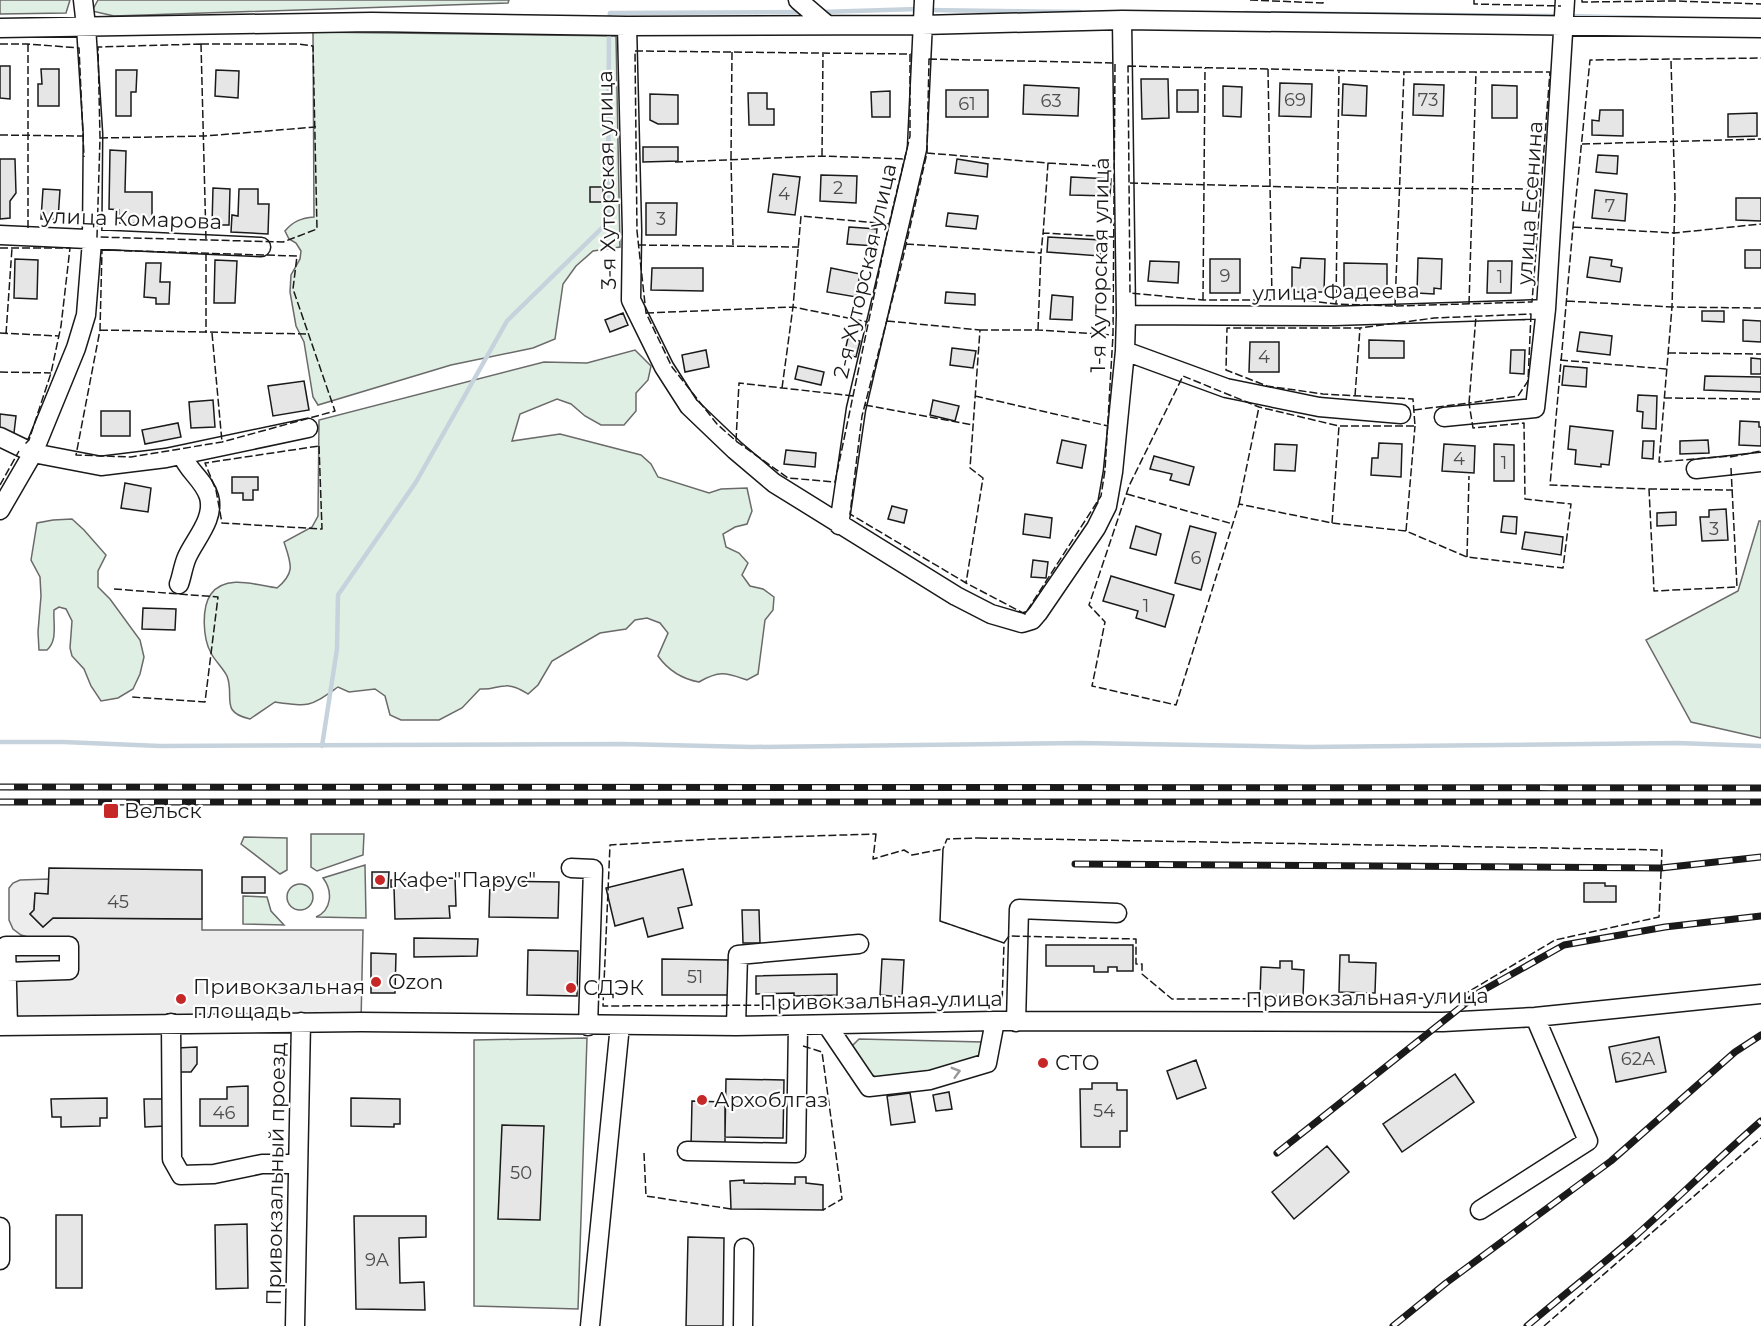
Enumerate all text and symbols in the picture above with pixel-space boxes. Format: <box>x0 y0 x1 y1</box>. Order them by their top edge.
street label: 3-я Хуторская улица <box>592 70 621 290</box>
house number: 69 <box>1284 89 1306 111</box>
house number: 73 <box>1418 89 1438 111</box>
house number: 63 <box>1040 90 1062 112</box>
house number: 61 <box>958 93 976 115</box>
street label: улица Есенина <box>1511 120 1548 287</box>
street label: 1-я Хуторская улица <box>1085 157 1114 373</box>
street label: 2-я Хуторская улица <box>828 161 901 381</box>
house number: 2 <box>833 177 843 199</box>
house number: 4 <box>778 183 790 205</box>
house number: 7 <box>1605 195 1615 217</box>
street label: улица Комарова <box>41 203 222 234</box>
house number: 3 <box>656 208 666 230</box>
house number: 9 <box>1220 265 1231 287</box>
house number: 1 <box>1497 266 1503 288</box>
street label: улица Фадеева <box>1251 278 1420 305</box>
house number: 4 <box>1258 346 1270 368</box>
house number: 4 <box>1453 448 1465 470</box>
house number: 1 <box>1501 452 1507 474</box>
house number: 3 <box>1709 518 1719 540</box>
house number: 6 <box>1191 547 1202 569</box>
house number: 1 <box>1143 595 1149 617</box>
place label: Вельск <box>124 798 202 823</box>
marker: Вельск <box>102 802 120 820</box>
place label: Кафе "Парус" <box>392 867 536 892</box>
marker: Кафе "Парус" <box>373 873 387 887</box>
house number: 45 <box>107 891 129 913</box>
house number: 51 <box>687 966 703 988</box>
place label: Ozon <box>388 969 444 994</box>
place label: Привокзальная площадь <box>193 974 365 1023</box>
marker: Ozon <box>369 975 383 989</box>
place label: СДЭК <box>583 975 644 1000</box>
marker: СДЭК <box>564 981 578 995</box>
street label: Привокзальная улица <box>1245 983 1489 1012</box>
street label: Привокзальная улица <box>759 986 1003 1015</box>
marker: Привокзальная площадь <box>174 992 188 1006</box>
street label: Привокзальный проезд <box>261 1042 290 1306</box>
house number: 62А <box>1621 1048 1656 1070</box>
place label: СТО <box>1055 1050 1100 1075</box>
marker: СТО <box>1036 1056 1050 1070</box>
one-way arrow <box>950 1067 961 1079</box>
place label: Архоблгаз <box>714 1087 828 1112</box>
marker: Архоблгаз <box>695 1093 709 1107</box>
house number: 54 <box>1093 1100 1115 1122</box>
house number: 46 <box>213 1102 235 1124</box>
house number: 50 <box>510 1162 532 1184</box>
house number: 9А <box>365 1249 390 1271</box>

